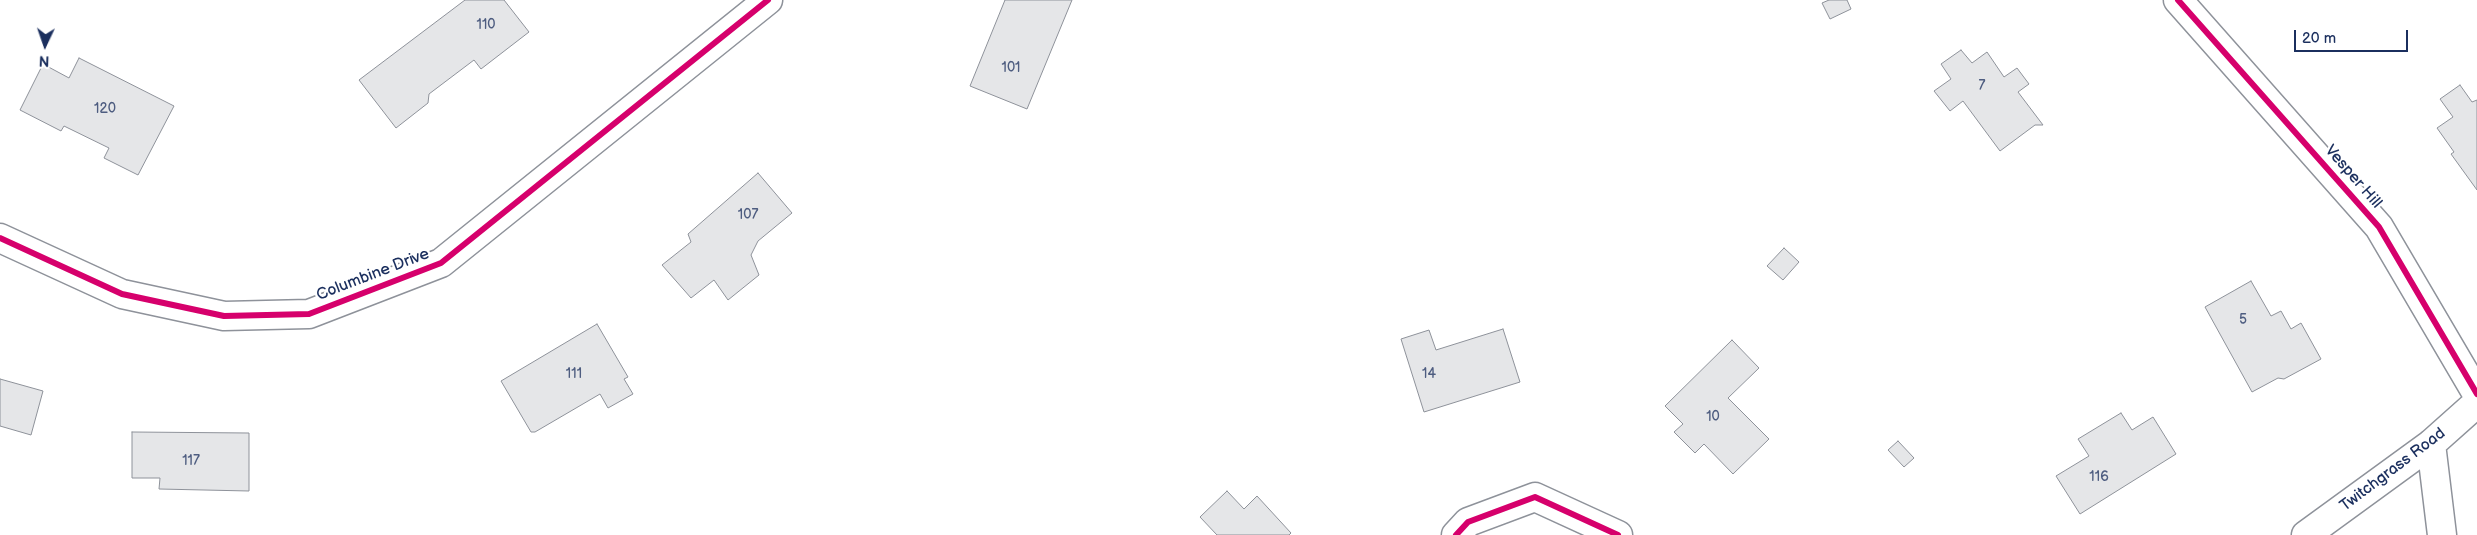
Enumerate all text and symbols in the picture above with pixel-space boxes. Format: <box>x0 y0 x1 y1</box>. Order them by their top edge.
house number: 110 <box>476 17 496 33</box>
north arrow <box>20 20 70 70</box>
scale bar <box>2297 20 2411 52</box>
text: 20 m <box>2302 29 2336 48</box>
text: N <box>39 52 50 69</box>
house number: 101 <box>1001 60 1021 76</box>
house number: 7 <box>1979 78 1985 94</box>
house number: 120 <box>94 101 116 117</box>
street label: Vesper Hill <box>2320 141 2386 213</box>
house number: 107 <box>738 207 758 223</box>
street label: Columbine Drive <box>314 245 432 305</box>
house number: 5 <box>2239 312 2247 328</box>
house number: 111 <box>566 366 582 382</box>
house number: 14 <box>1422 366 1436 382</box>
house number: 10 <box>1706 409 1720 425</box>
street label: Twitchgrass Road <box>2336 424 2450 516</box>
house number: 117 <box>182 453 200 469</box>
house number: 116 <box>2089 469 2109 485</box>

